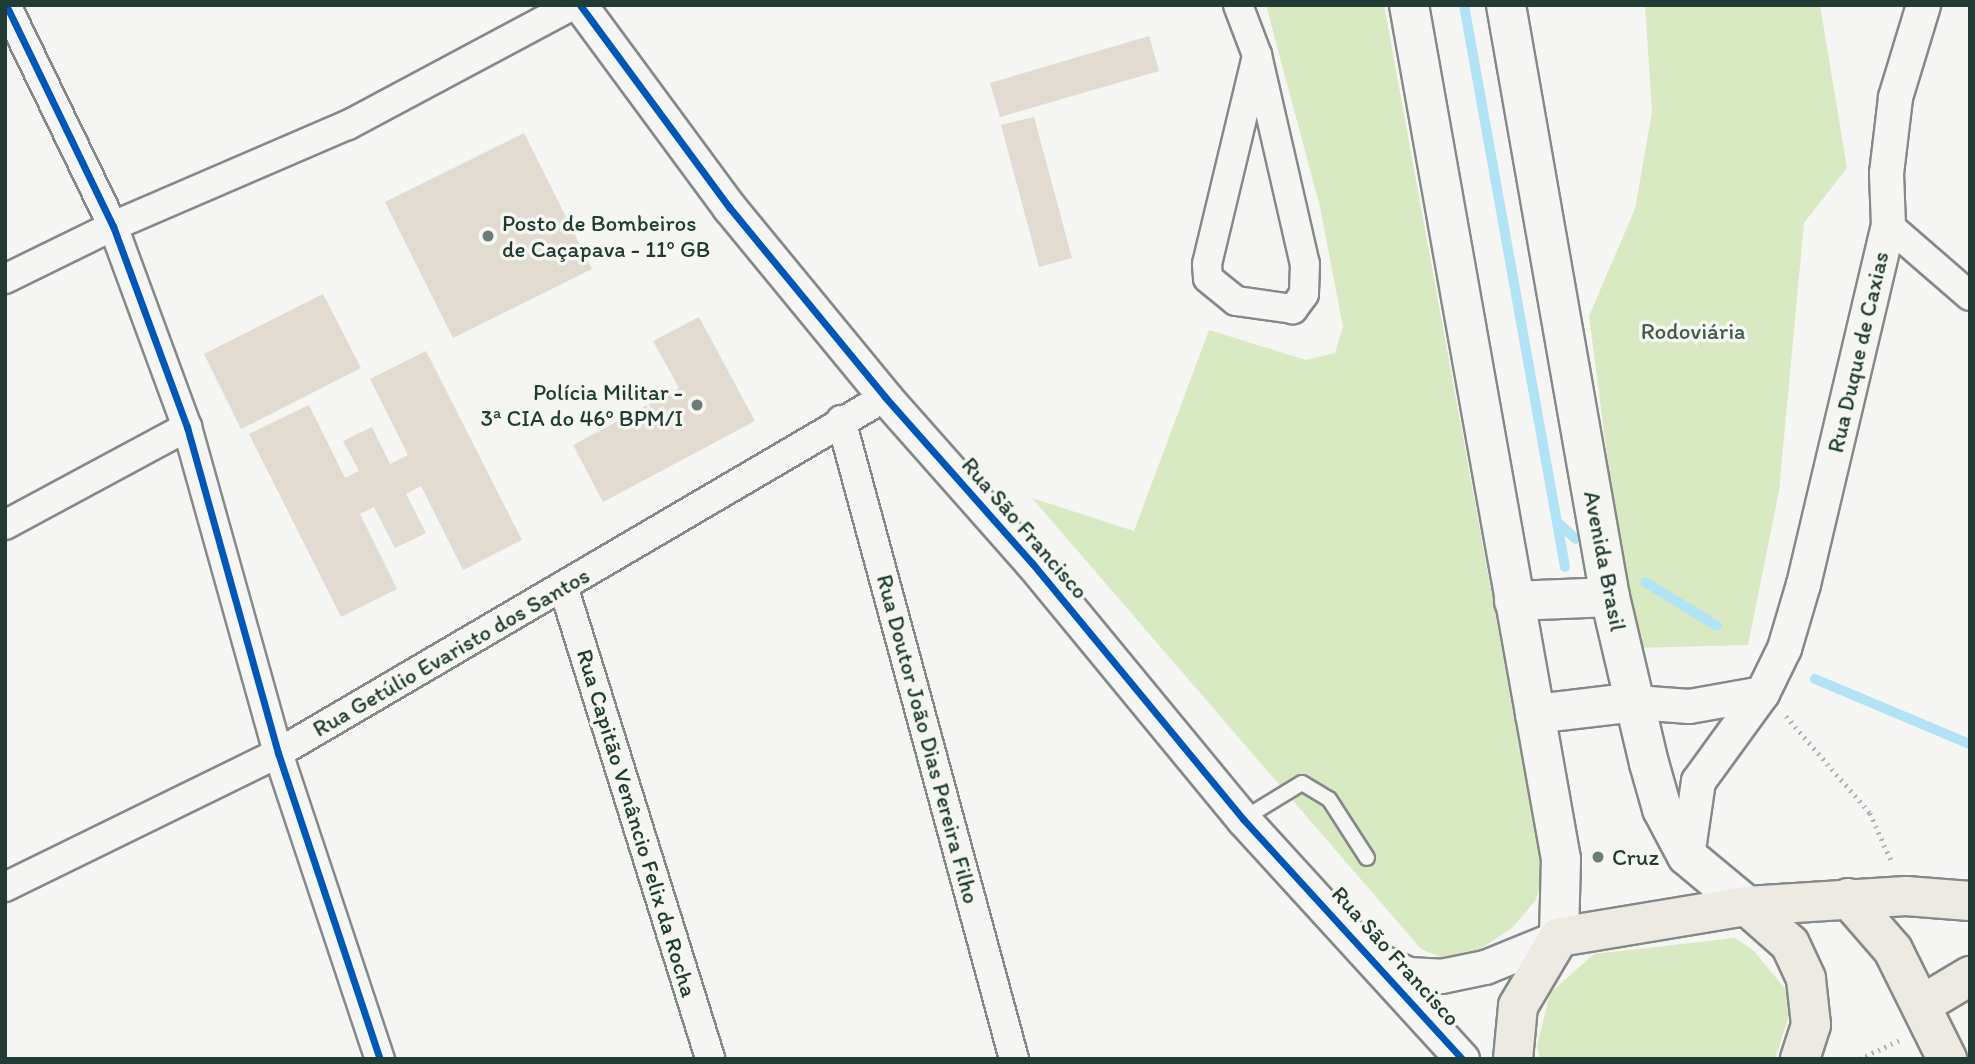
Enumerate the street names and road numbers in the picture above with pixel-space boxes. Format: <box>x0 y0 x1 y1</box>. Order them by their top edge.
street label: Rua Duque de Caxias <box>1821 248 1895 456</box>
street label: Rua São Francisco <box>956 451 1094 605</box>
street label: Avenida Brasil <box>1578 488 1632 634</box>
street label: Rua Getúlio Evaristo dos Santos <box>308 561 594 743</box>
street label: Rua Doutor João Dias Pereira Filho <box>871 572 985 906</box>
street label: Rua Capitão Venâncio Felix da Rocha <box>571 647 703 999</box>
street label: Rua São Francisco <box>1326 880 1466 1032</box>

